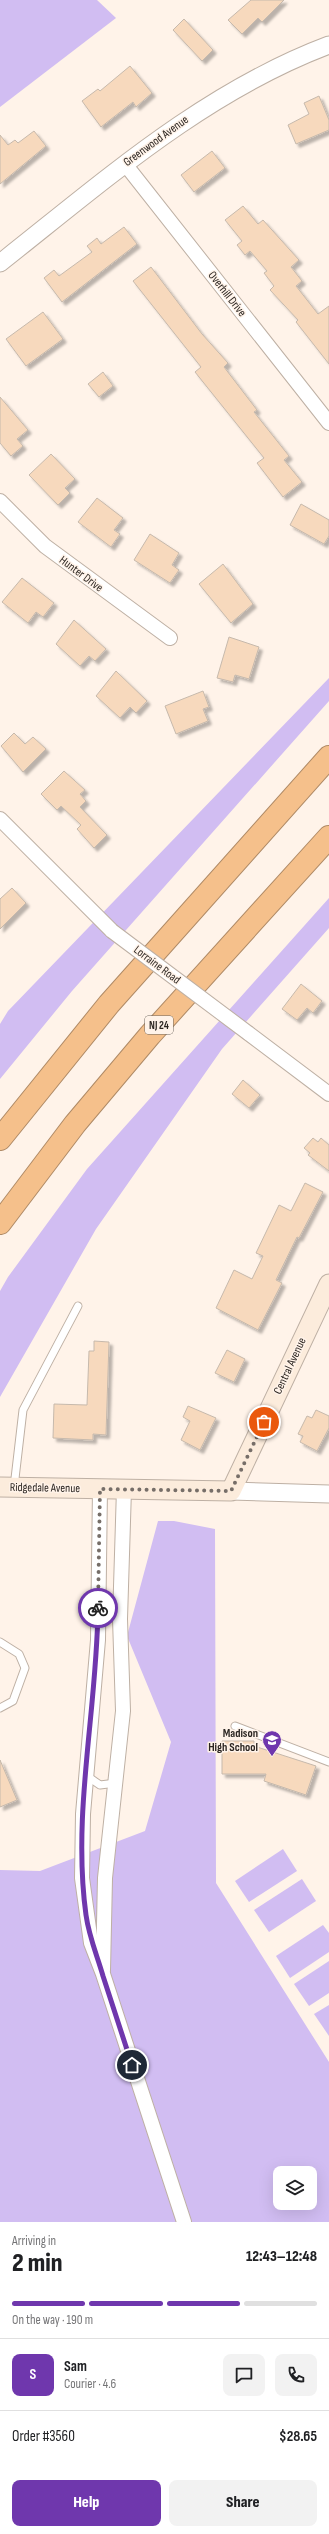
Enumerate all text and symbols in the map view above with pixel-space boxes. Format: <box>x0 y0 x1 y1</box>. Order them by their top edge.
street label: Greenwood Avenue <box>120 112 192 170</box>
street label: Overhill Drive <box>205 268 249 320</box>
street label: Hunter Drive <box>56 553 106 595</box>
street label: Lorraine Road <box>131 943 183 987</box>
road number: NJ 24 <box>145 1016 173 1034</box>
street label: Central Avenue <box>270 1335 310 1397</box>
pin <box>247 1405 281 1439</box>
icon: bag <box>253 1411 275 1433</box>
street label: Ridgedale Avenue <box>10 1480 80 1496</box>
courier <box>78 1588 118 1628</box>
icon: bike <box>87 1597 109 1619</box>
place label: Madison High School <box>208 1726 258 1755</box>
school or university icon: Madison High School <box>261 1729 283 1757</box>
pin <box>115 2048 149 2082</box>
icon: home <box>121 2054 143 2076</box>
map controls <box>273 2166 317 2210</box>
button: layers <box>273 2166 317 2210</box>
text: Arriving in <box>12 2233 56 2249</box>
text: 12:43–12:48 <box>246 2247 317 2266</box>
text: 2 min <box>12 2248 62 2279</box>
text: On the way · 190 m <box>12 2312 93 2328</box>
button: chat <box>223 2354 265 2396</box>
button: phone <box>275 2354 317 2396</box>
text: Sam <box>64 2357 87 2376</box>
text: S <box>30 2365 36 2384</box>
text: Courier · 4.6 <box>64 2376 116 2392</box>
text: Order #3560 <box>12 2427 75 2446</box>
text: $28.65 <box>279 2427 317 2446</box>
button: Help <box>12 2480 161 2526</box>
button: Share <box>169 2480 317 2526</box>

